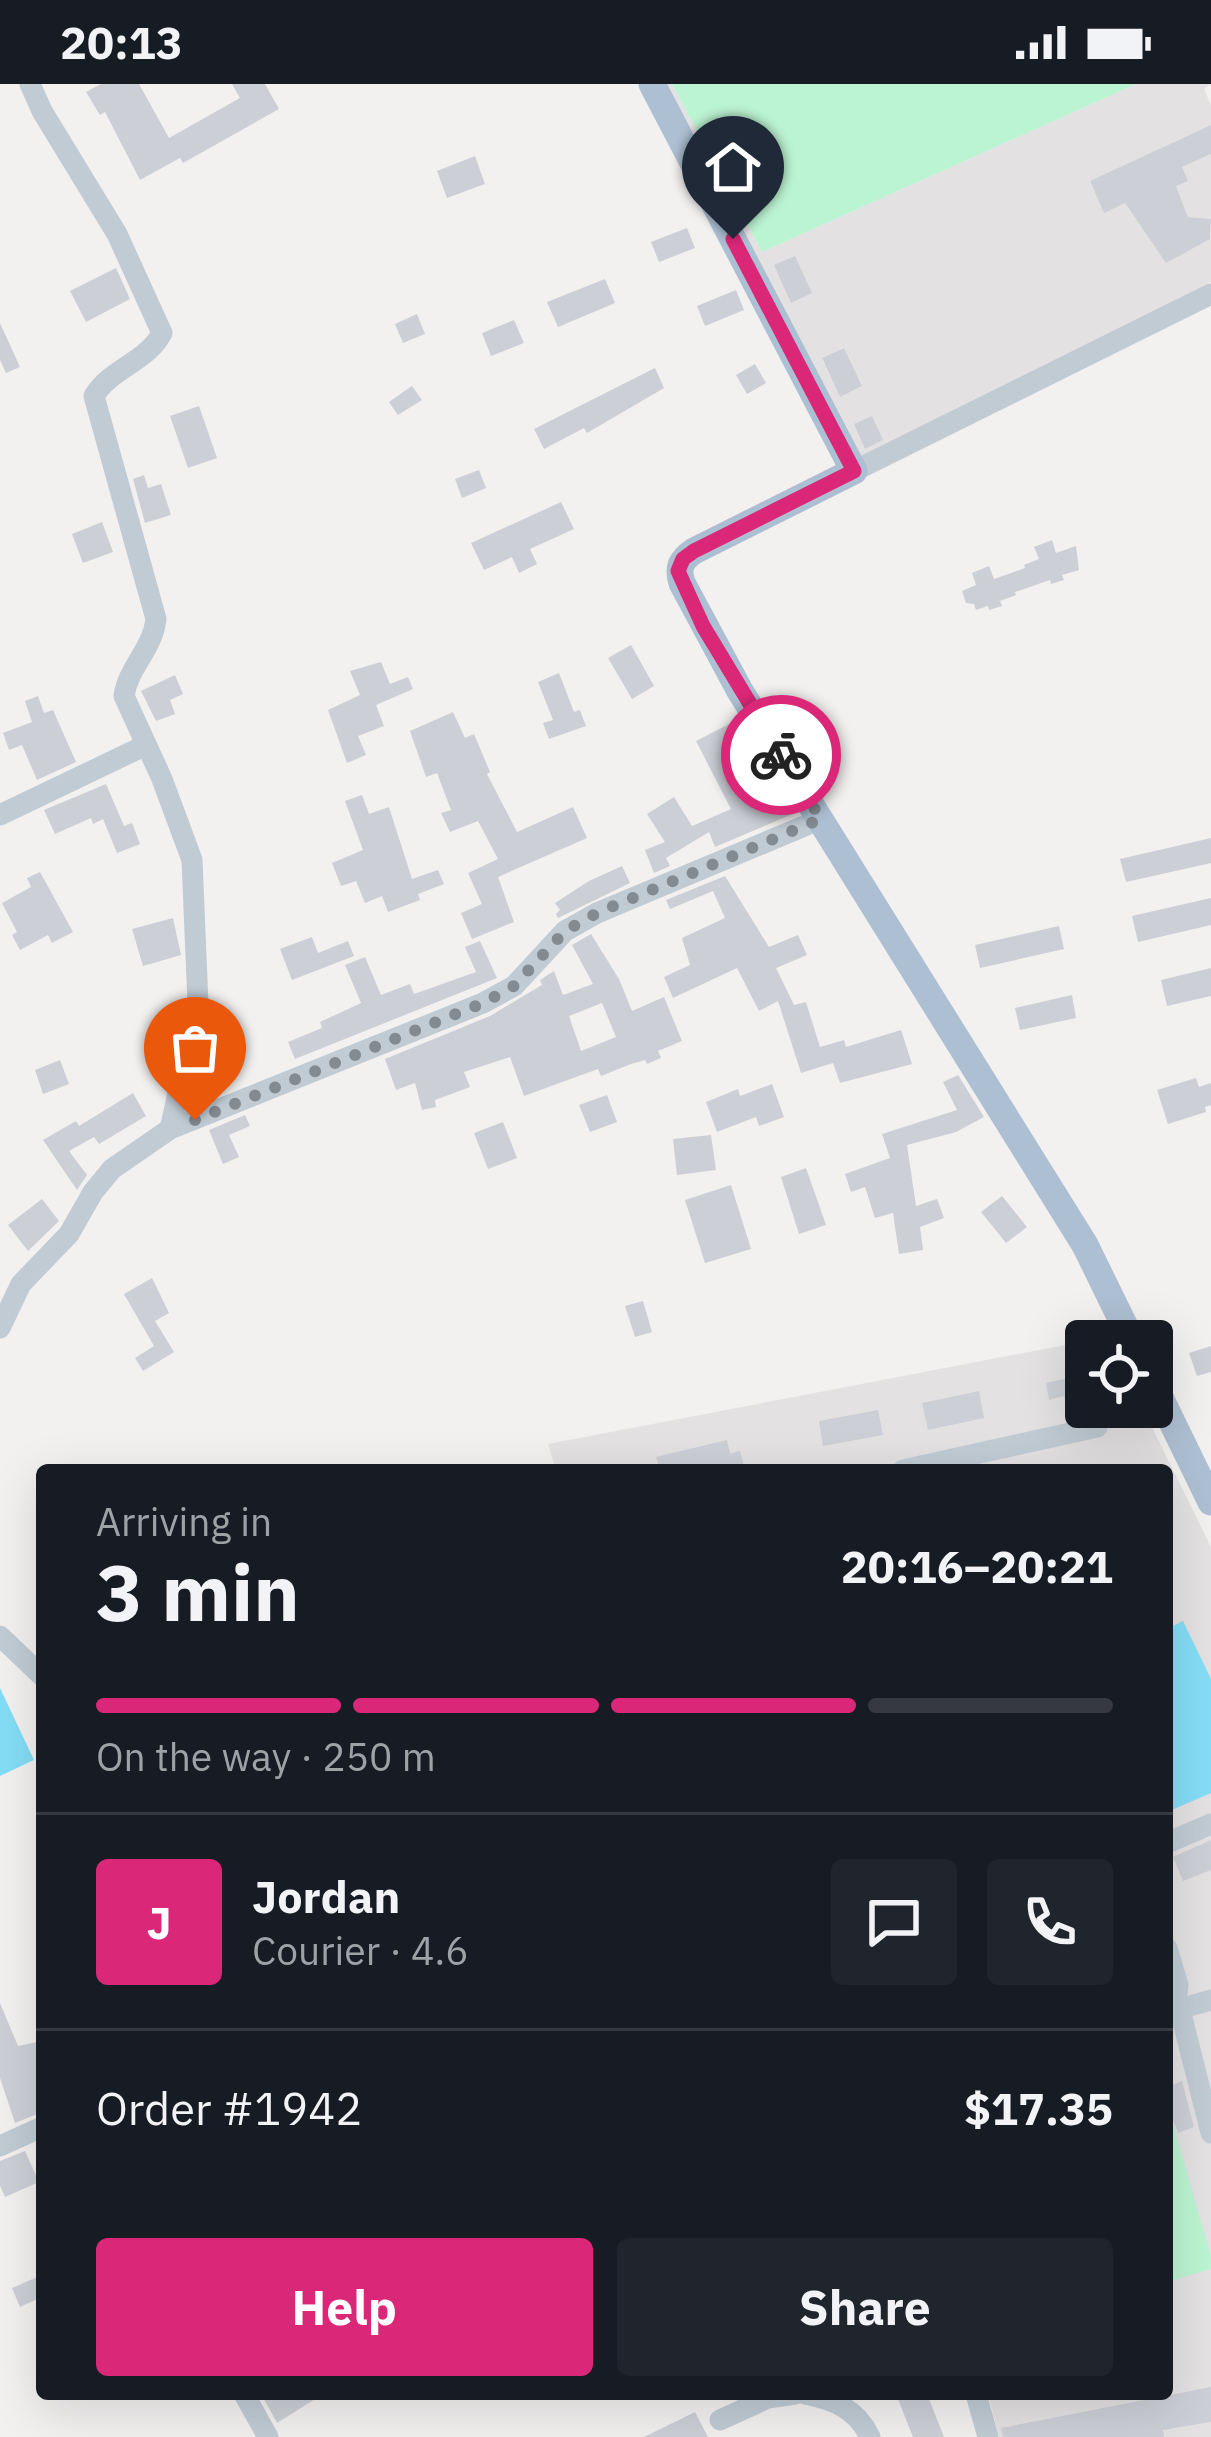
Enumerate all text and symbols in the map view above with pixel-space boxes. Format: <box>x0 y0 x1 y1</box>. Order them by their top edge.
text: 20:13 <box>60 13 183 71</box>
pin <box>682 116 784 239</box>
icon: home <box>700 134 766 200</box>
courier <box>721 695 841 815</box>
icon: bike <box>748 722 814 788</box>
pin <box>144 997 246 1120</box>
icon: bag <box>162 1015 228 1081</box>
map controls <box>1065 1320 1173 1428</box>
button: locate <box>1065 1320 1173 1428</box>
text: Arriving in <box>96 1496 272 1547</box>
text: 20:16–20:21 <box>841 1537 1113 1595</box>
text: 3 min <box>96 1541 300 1642</box>
text: On the way · 250 m <box>96 1731 436 1782</box>
button: chat <box>831 1859 957 1985</box>
button: phone <box>987 1859 1113 1985</box>
text: Jordan <box>252 1867 400 1925</box>
text: J <box>146 1893 172 1951</box>
text: Courier · 4.6 <box>252 1925 469 1976</box>
text: Order #1942 <box>96 2079 362 2137</box>
text: $17.35 <box>964 2079 1113 2137</box>
button: Help <box>96 2238 593 2376</box>
button: Share <box>617 2238 1113 2376</box>

